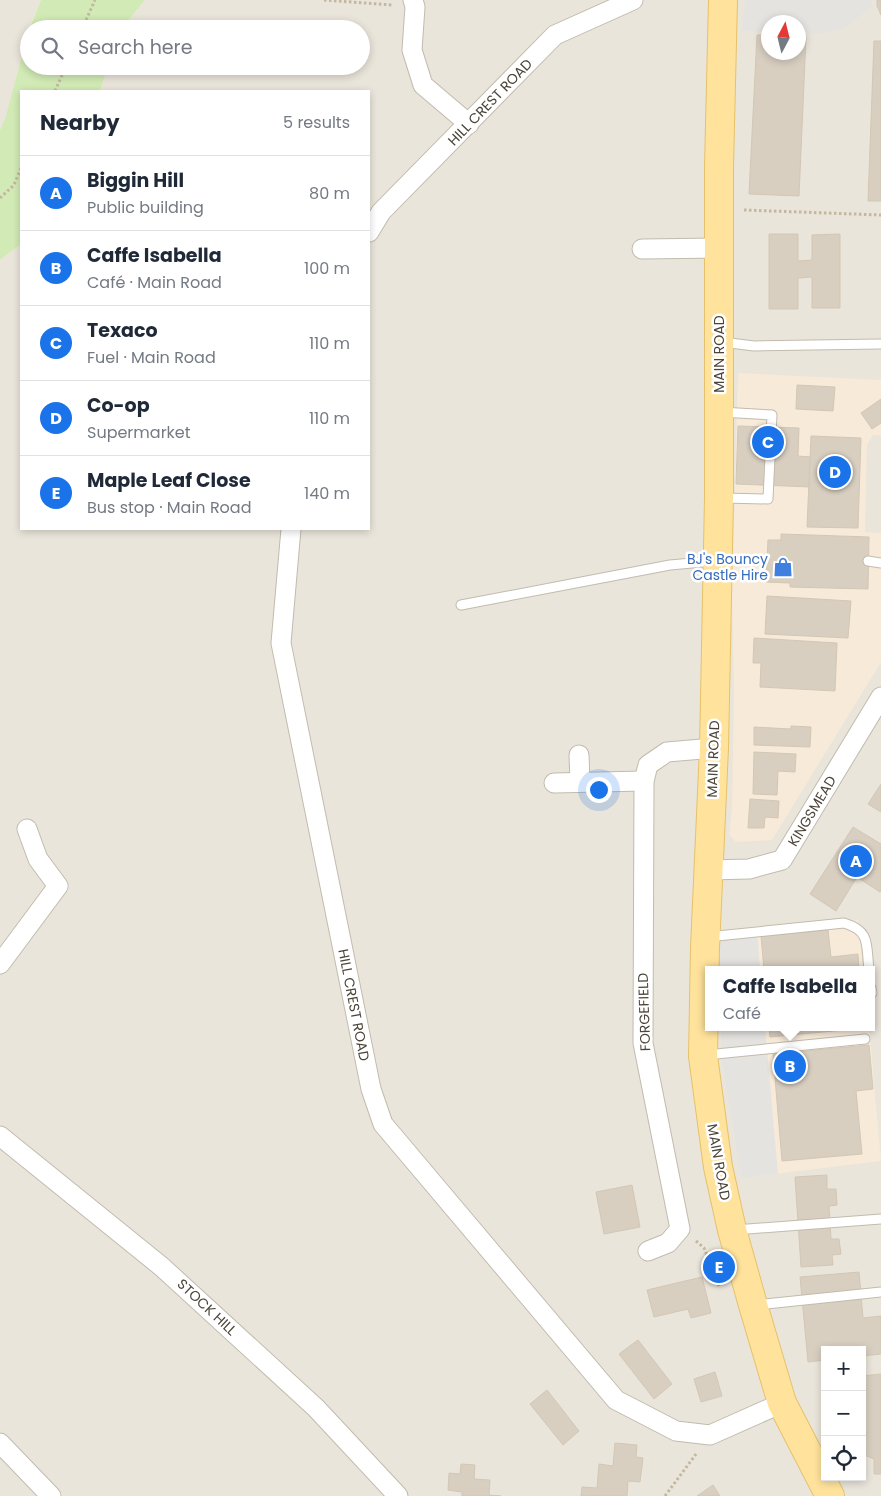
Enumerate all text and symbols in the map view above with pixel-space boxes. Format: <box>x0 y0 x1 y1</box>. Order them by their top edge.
north arrow <box>761 15 806 60</box>
search box <box>20 20 370 75</box>
icon: search <box>38 34 66 62</box>
text: Search here <box>78 34 192 61</box>
street label: HILL CREST ROAD <box>443 54 537 150</box>
text: Nearby <box>40 108 120 137</box>
text: 5 results <box>283 111 350 134</box>
text: Biggin Hill <box>87 167 184 194</box>
text: A <box>50 182 62 205</box>
text: 80 m <box>309 182 350 205</box>
text: Public building <box>87 196 204 219</box>
text: Caffe Isabella <box>87 242 222 269</box>
text: B <box>51 257 61 280</box>
text: 100 m <box>304 257 350 280</box>
text: Café · Main Road <box>87 271 222 294</box>
street label: MAIN ROAD <box>709 315 729 393</box>
text: Texaco <box>87 317 158 344</box>
text: C <box>50 332 62 355</box>
text: 110 m <box>309 332 350 355</box>
text: Fuel · Main Road <box>87 346 216 369</box>
text: Co-op <box>87 392 150 419</box>
text: D <box>50 407 62 430</box>
text: 110 m <box>309 407 350 430</box>
text: Supermarket <box>87 421 191 444</box>
pin: C <box>752 423 784 461</box>
pin: D <box>819 453 851 491</box>
text: Maple Leaf Close <box>87 467 251 494</box>
text: E <box>52 482 60 505</box>
text: 140 m <box>304 482 350 505</box>
text: Bus stop · Main Road <box>87 496 251 519</box>
place label: BJ's Bouncy Castle Hire <box>687 549 768 585</box>
shop icon: BJ's Bouncy Castle Hire <box>772 556 794 578</box>
street label: MAIN ROAD <box>702 720 724 798</box>
street label: KINGSMEAD <box>783 772 841 850</box>
your location <box>586 777 612 803</box>
pin: A <box>840 842 872 880</box>
street label: HILL CREST ROAD <box>333 947 375 1063</box>
popup <box>705 966 875 1031</box>
street label: FORGEFIELD <box>633 972 655 1051</box>
text: Caffe Isabella <box>723 973 857 1000</box>
text: Café <box>723 1002 761 1025</box>
pin: B <box>774 1047 806 1085</box>
street label: MAIN ROAD <box>702 1122 736 1202</box>
pin: E <box>703 1248 735 1286</box>
street label: STOCK HILL <box>173 1274 241 1340</box>
map controls <box>821 1346 866 1481</box>
button: + <box>821 1346 866 1391</box>
button: − <box>821 1391 866 1436</box>
button: locate <box>821 1436 866 1481</box>

